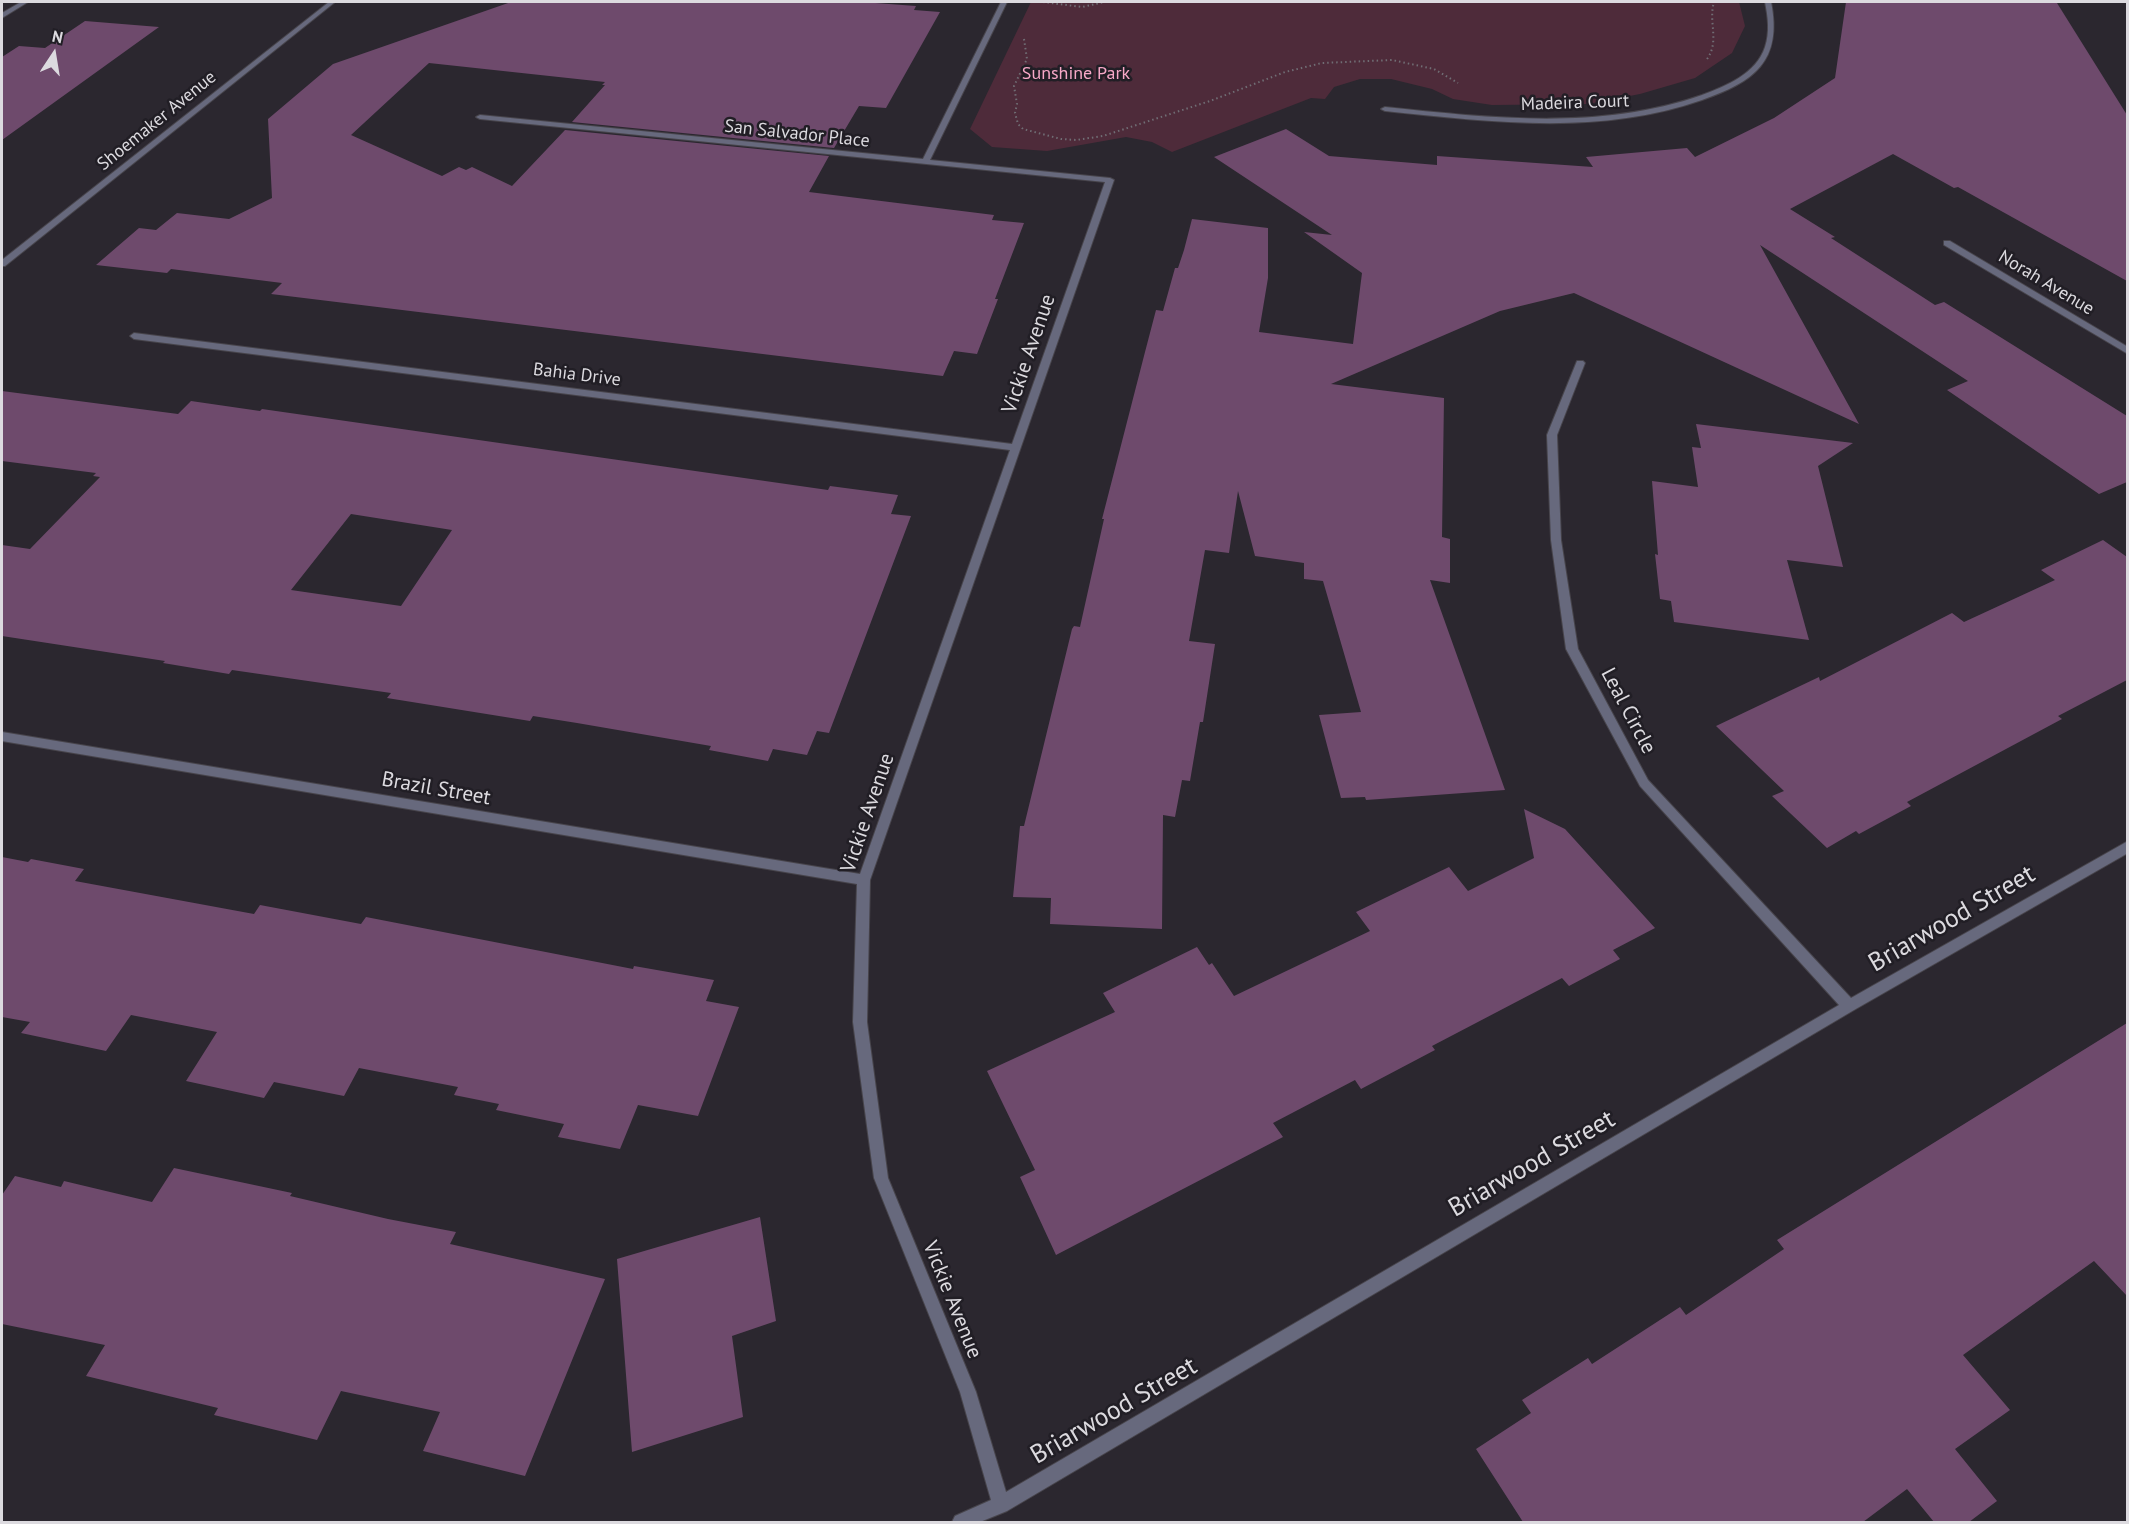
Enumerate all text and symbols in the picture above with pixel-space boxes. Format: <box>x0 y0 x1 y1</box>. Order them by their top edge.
north arrow <box>24 24 84 84</box>
text: N <box>51 26 65 47</box>
park label: Sunshine Park <box>1022 63 1130 85</box>
street label: Shoemaker Avenue <box>93 67 221 175</box>
street label: Madeira Court <box>1520 90 1630 116</box>
street label: San Salvador Place <box>723 116 871 152</box>
street label: Norah Avenue <box>1994 246 2098 320</box>
street label: Vickie Avenue <box>997 291 1061 417</box>
street label: Bahia Drive <box>532 359 622 391</box>
street label: Leal Circle <box>1595 664 1661 758</box>
street label: Vickie Avenue <box>836 750 900 876</box>
street label: Brazil Street <box>380 767 492 811</box>
street label: Briarwood Street <box>1863 859 2041 979</box>
street label: Briarwood Street <box>1443 1104 1621 1224</box>
street label: Vickie Avenue <box>917 1238 987 1362</box>
street label: Briarwood Street <box>1025 1351 1203 1471</box>

